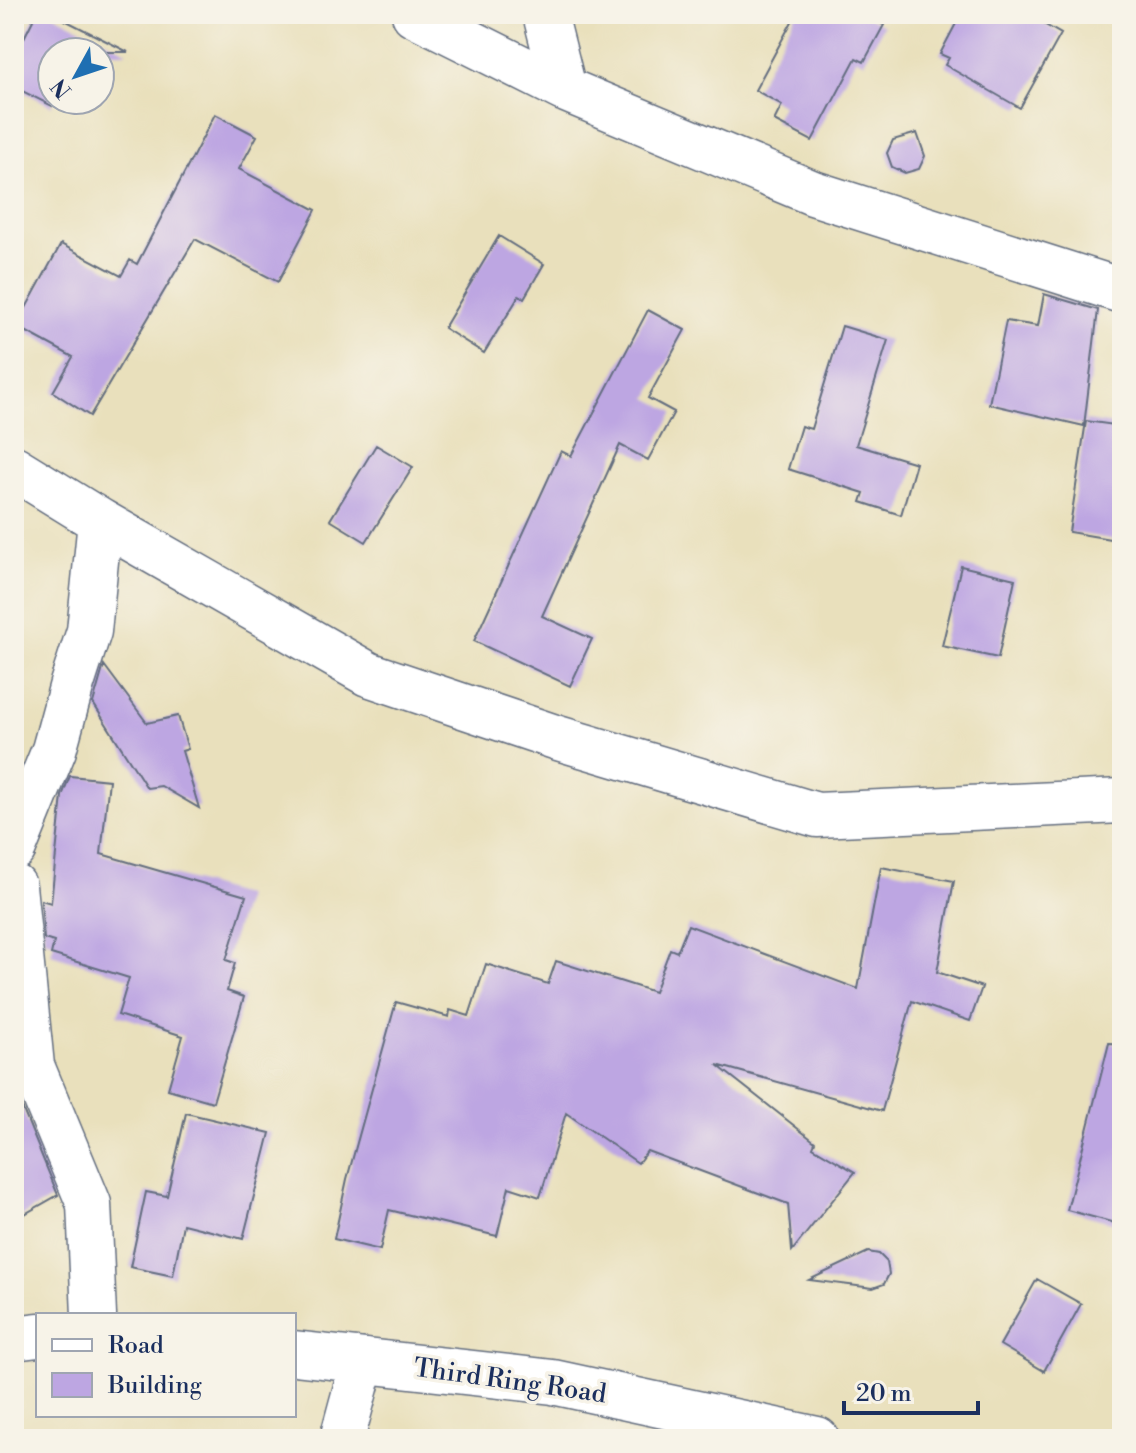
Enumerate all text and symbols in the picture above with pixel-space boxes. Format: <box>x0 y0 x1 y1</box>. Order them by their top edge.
north arrow <box>36 36 116 116</box>
text: N <box>46 72 78 103</box>
legend <box>36 1313 296 1417</box>
text: Road <box>108 1331 164 1361</box>
street label: Third Ring Road <box>412 1352 609 1410</box>
scale bar <box>844 1365 978 1415</box>
text: Building <box>107 1371 202 1401</box>
text: 20 m <box>856 1379 912 1409</box>

